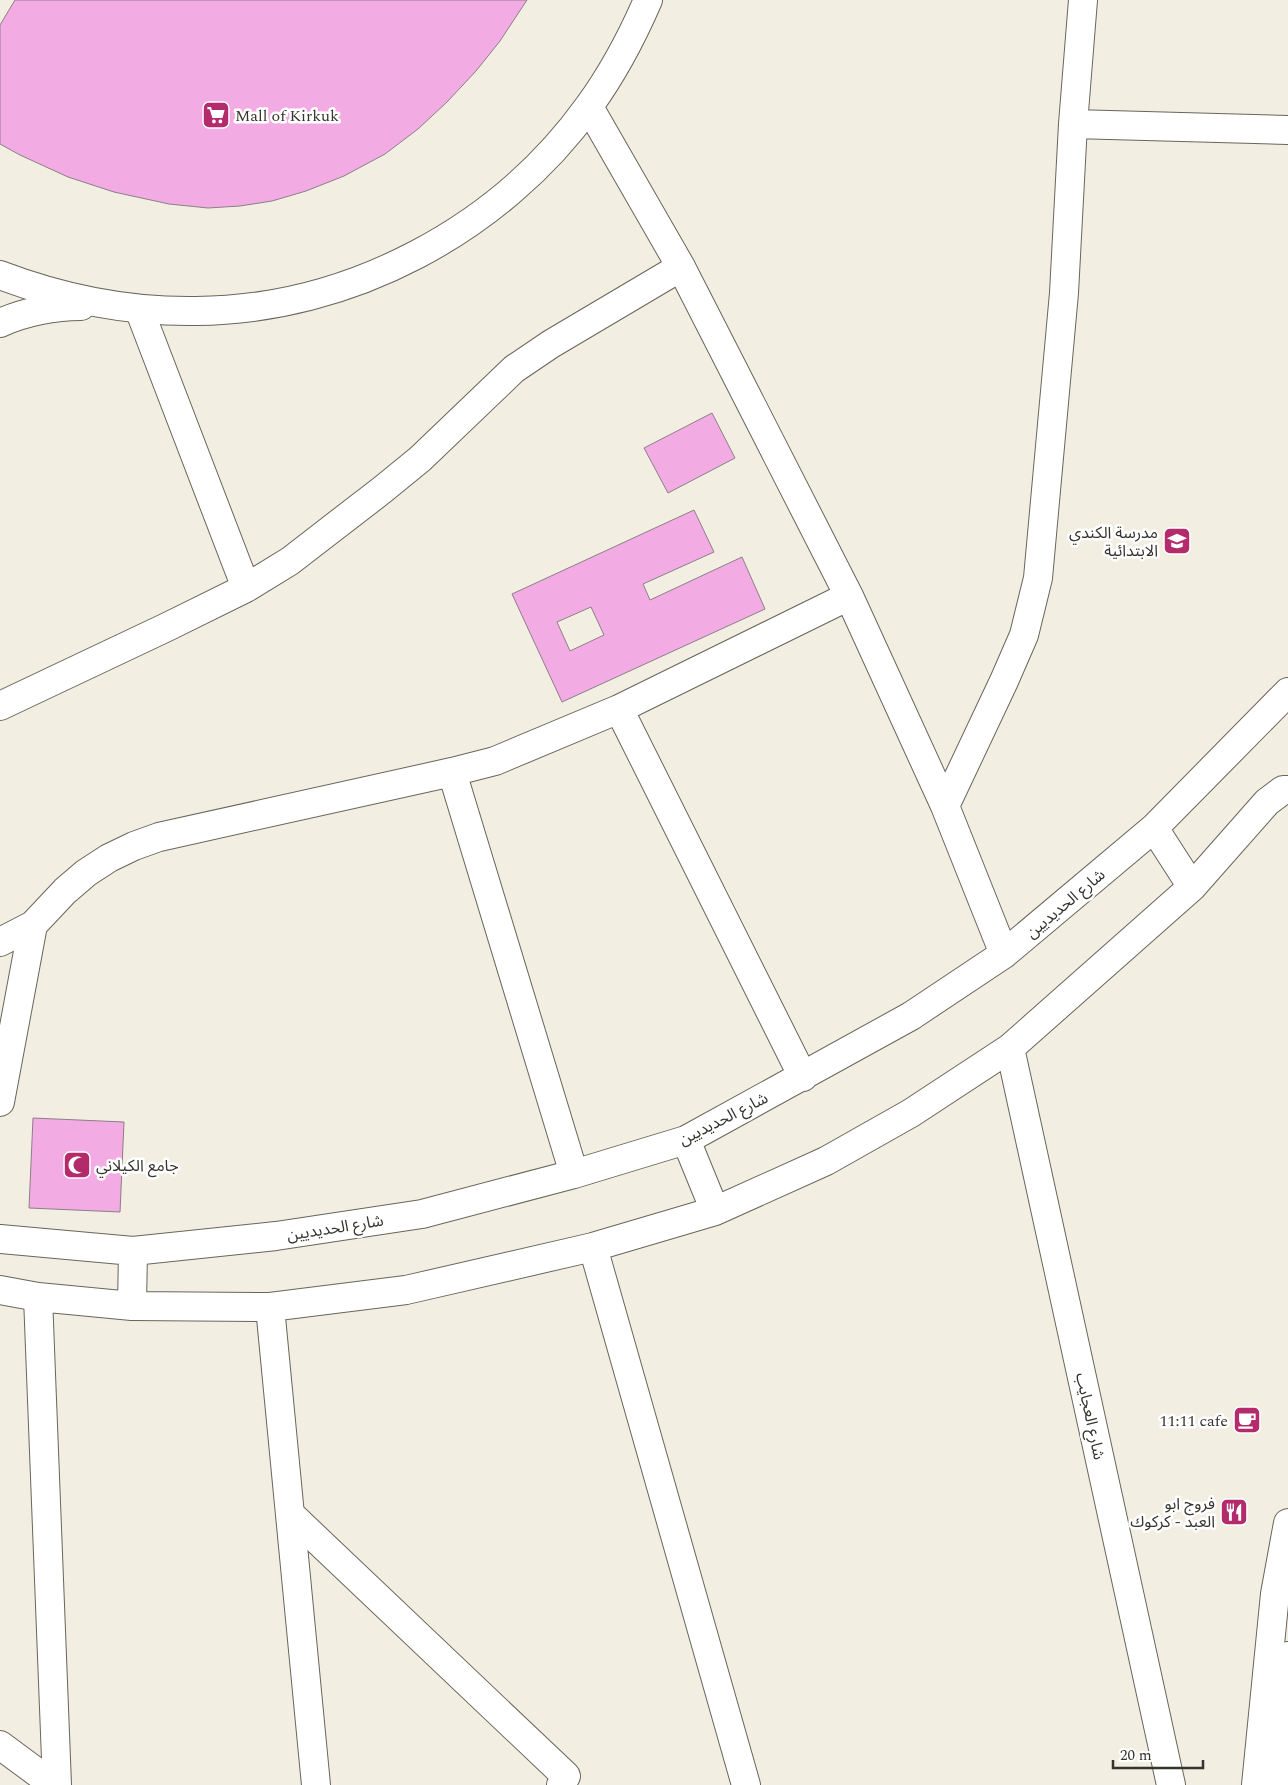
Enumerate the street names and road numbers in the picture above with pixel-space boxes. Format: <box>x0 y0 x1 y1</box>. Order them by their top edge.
street label: شارع الحديديين <box>1021 863 1111 944</box>
street label: شارع الحديديين <box>675 1086 772 1152</box>
street label: شارع الحديديين <box>285 1209 385 1247</box>
street label: شارع العجايب <box>1069 1370 1111 1462</box>

